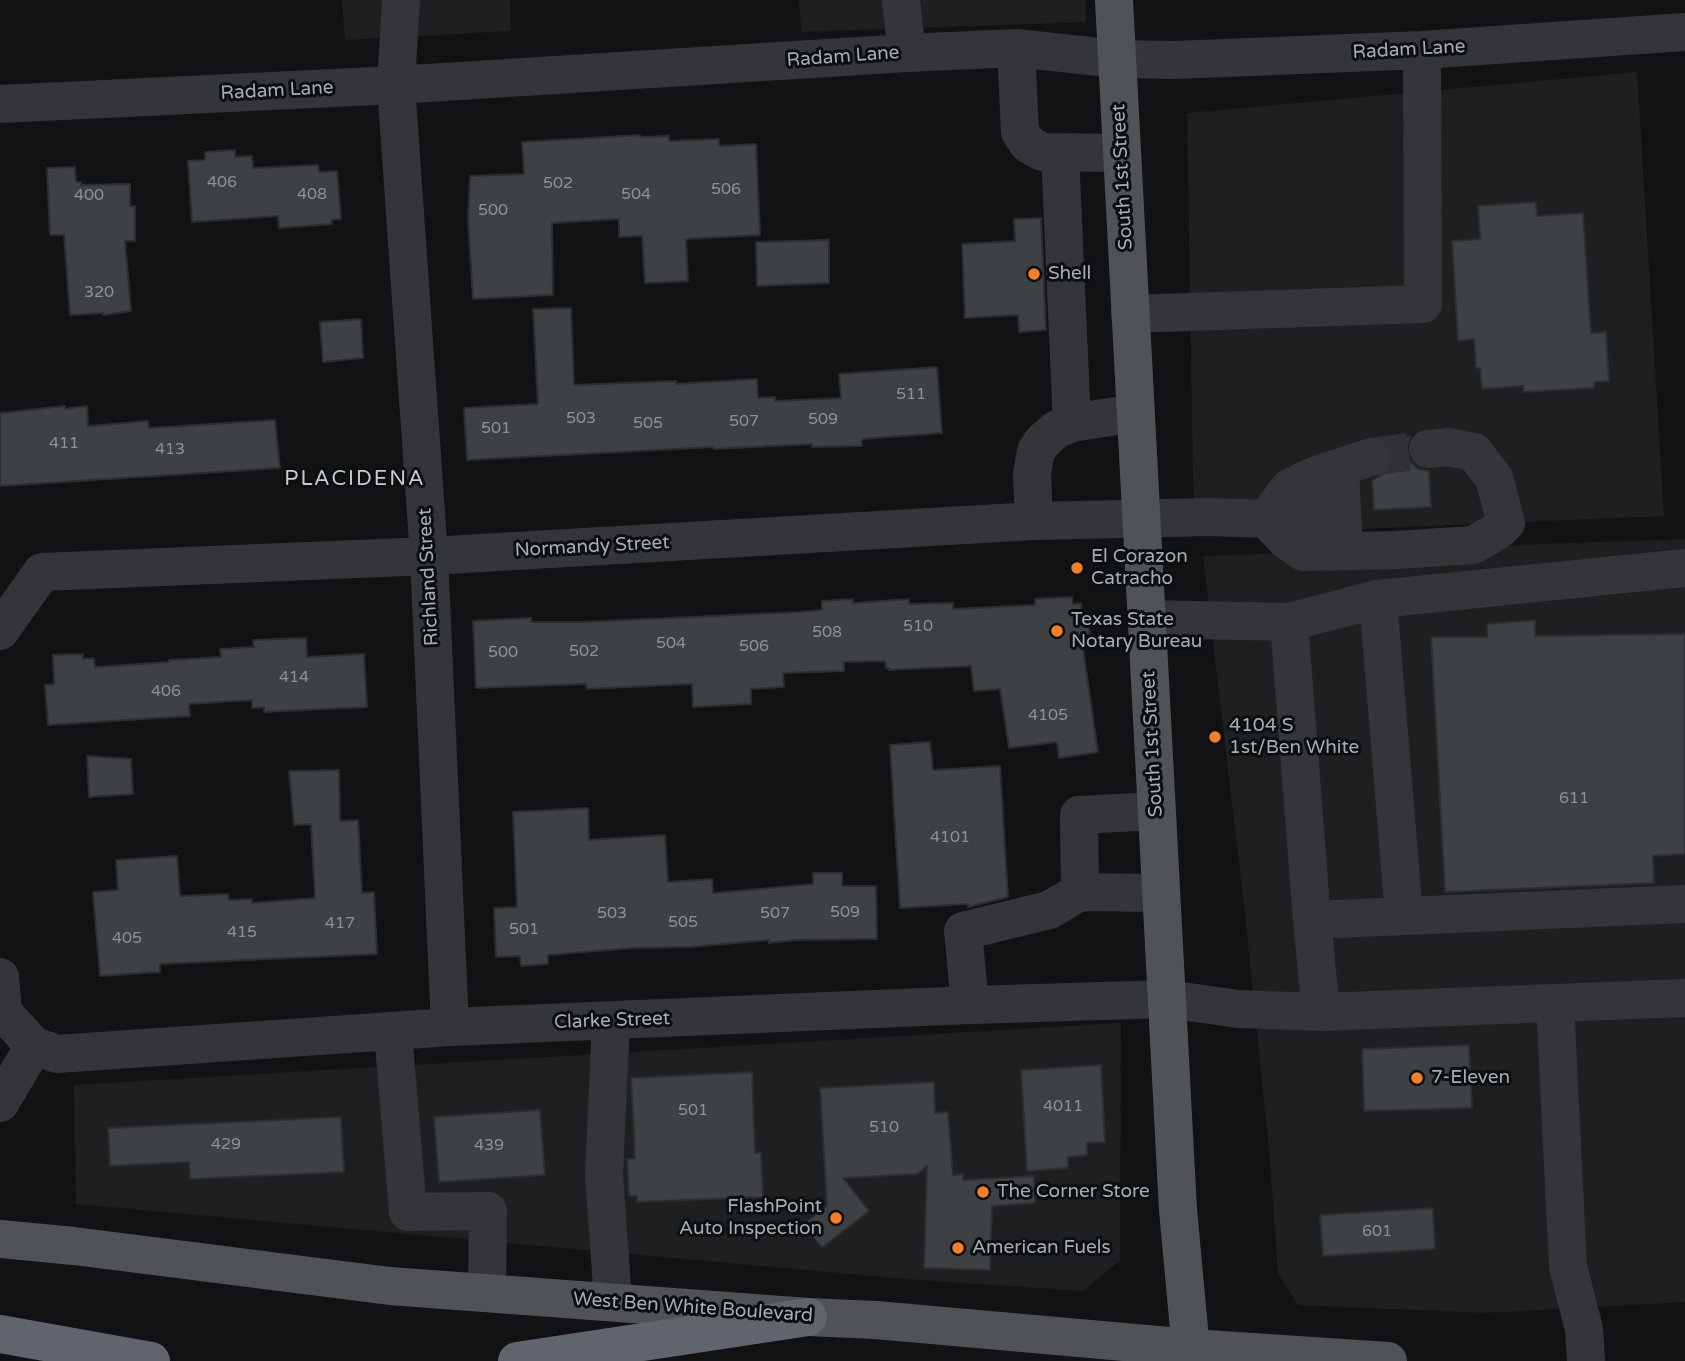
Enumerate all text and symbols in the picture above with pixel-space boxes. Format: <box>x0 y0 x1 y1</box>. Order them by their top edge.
street label: Radam Lane <box>1352 36 1466 64</box>
street label: Radam Lane <box>786 42 900 72</box>
street label: Radam Lane <box>220 77 334 105</box>
street label: South 1st Street <box>1108 103 1138 251</box>
house number: 406 <box>207 173 237 193</box>
house number: 502 <box>543 174 573 194</box>
house number: 506 <box>711 180 741 200</box>
house number: 408 <box>297 185 327 205</box>
house number: 504 <box>621 185 651 205</box>
house number: 400 <box>74 186 104 206</box>
house number: 500 <box>478 201 508 221</box>
place label: Shell <box>1048 263 1091 285</box>
marker: Shell <box>1026 266 1042 282</box>
house number: 320 <box>84 283 114 303</box>
house number: 511 <box>896 385 926 405</box>
house number: 503 <box>566 409 596 429</box>
house number: 509 <box>808 410 838 430</box>
house number: 507 <box>729 412 759 432</box>
house number: 505 <box>633 414 663 434</box>
house number: 501 <box>481 419 511 439</box>
house number: 411 <box>49 434 79 454</box>
house number: 413 <box>155 440 185 460</box>
district label: PLACIDENA <box>285 466 425 492</box>
street label: Richland Street <box>414 507 444 647</box>
street label: Normandy Street <box>514 532 670 562</box>
place label: El Corazon Catracho <box>1091 546 1188 590</box>
marker: El Corazon Catracho <box>1069 560 1085 576</box>
place label: Texas State Notary Bureau <box>1071 609 1202 653</box>
house number: 510 <box>903 617 933 637</box>
house number: 508 <box>812 623 842 643</box>
marker: Texas State Notary Bureau <box>1049 623 1065 639</box>
house number: 504 <box>656 634 686 654</box>
house number: 506 <box>739 637 769 657</box>
house number: 502 <box>569 642 599 662</box>
house number: 500 <box>488 643 518 663</box>
house number: 414 <box>279 668 309 688</box>
street label: South 1st Street <box>1138 670 1168 818</box>
house number: 406 <box>151 682 181 702</box>
house number: 4105 <box>1028 706 1068 726</box>
place label: 4104 S 1st/Ben White <box>1229 715 1359 759</box>
marker: 4104 S 1st/Ben White <box>1207 729 1223 745</box>
house number: 611 <box>1559 789 1589 809</box>
house number: 4101 <box>930 828 970 848</box>
house number: 509 <box>830 903 860 923</box>
house number: 503 <box>597 904 627 924</box>
house number: 507 <box>760 904 790 924</box>
house number: 505 <box>668 913 698 933</box>
house number: 417 <box>325 914 355 934</box>
house number: 501 <box>509 920 539 940</box>
house number: 415 <box>227 923 257 943</box>
house number: 405 <box>112 929 142 949</box>
street label: Clarke Street <box>554 1008 670 1034</box>
place label: 7-Eleven <box>1431 1067 1510 1089</box>
marker: 7-Eleven <box>1409 1070 1425 1086</box>
house number: 4011 <box>1043 1097 1083 1117</box>
house number: 501 <box>678 1101 708 1121</box>
house number: 510 <box>869 1118 899 1138</box>
house number: 429 <box>211 1135 241 1155</box>
house number: 439 <box>474 1136 504 1156</box>
place label: The Corner Store <box>997 1181 1150 1203</box>
marker: The Corner Store <box>975 1184 991 1200</box>
place label: FlashPoint Auto Inspection <box>679 1196 822 1240</box>
marker: FlashPoint Auto Inspection <box>828 1210 844 1226</box>
house number: 601 <box>1362 1222 1392 1242</box>
place label: American Fuels <box>972 1237 1111 1259</box>
marker: American Fuels <box>950 1240 966 1256</box>
street label: West Ben White Boulevard <box>572 1288 814 1328</box>

